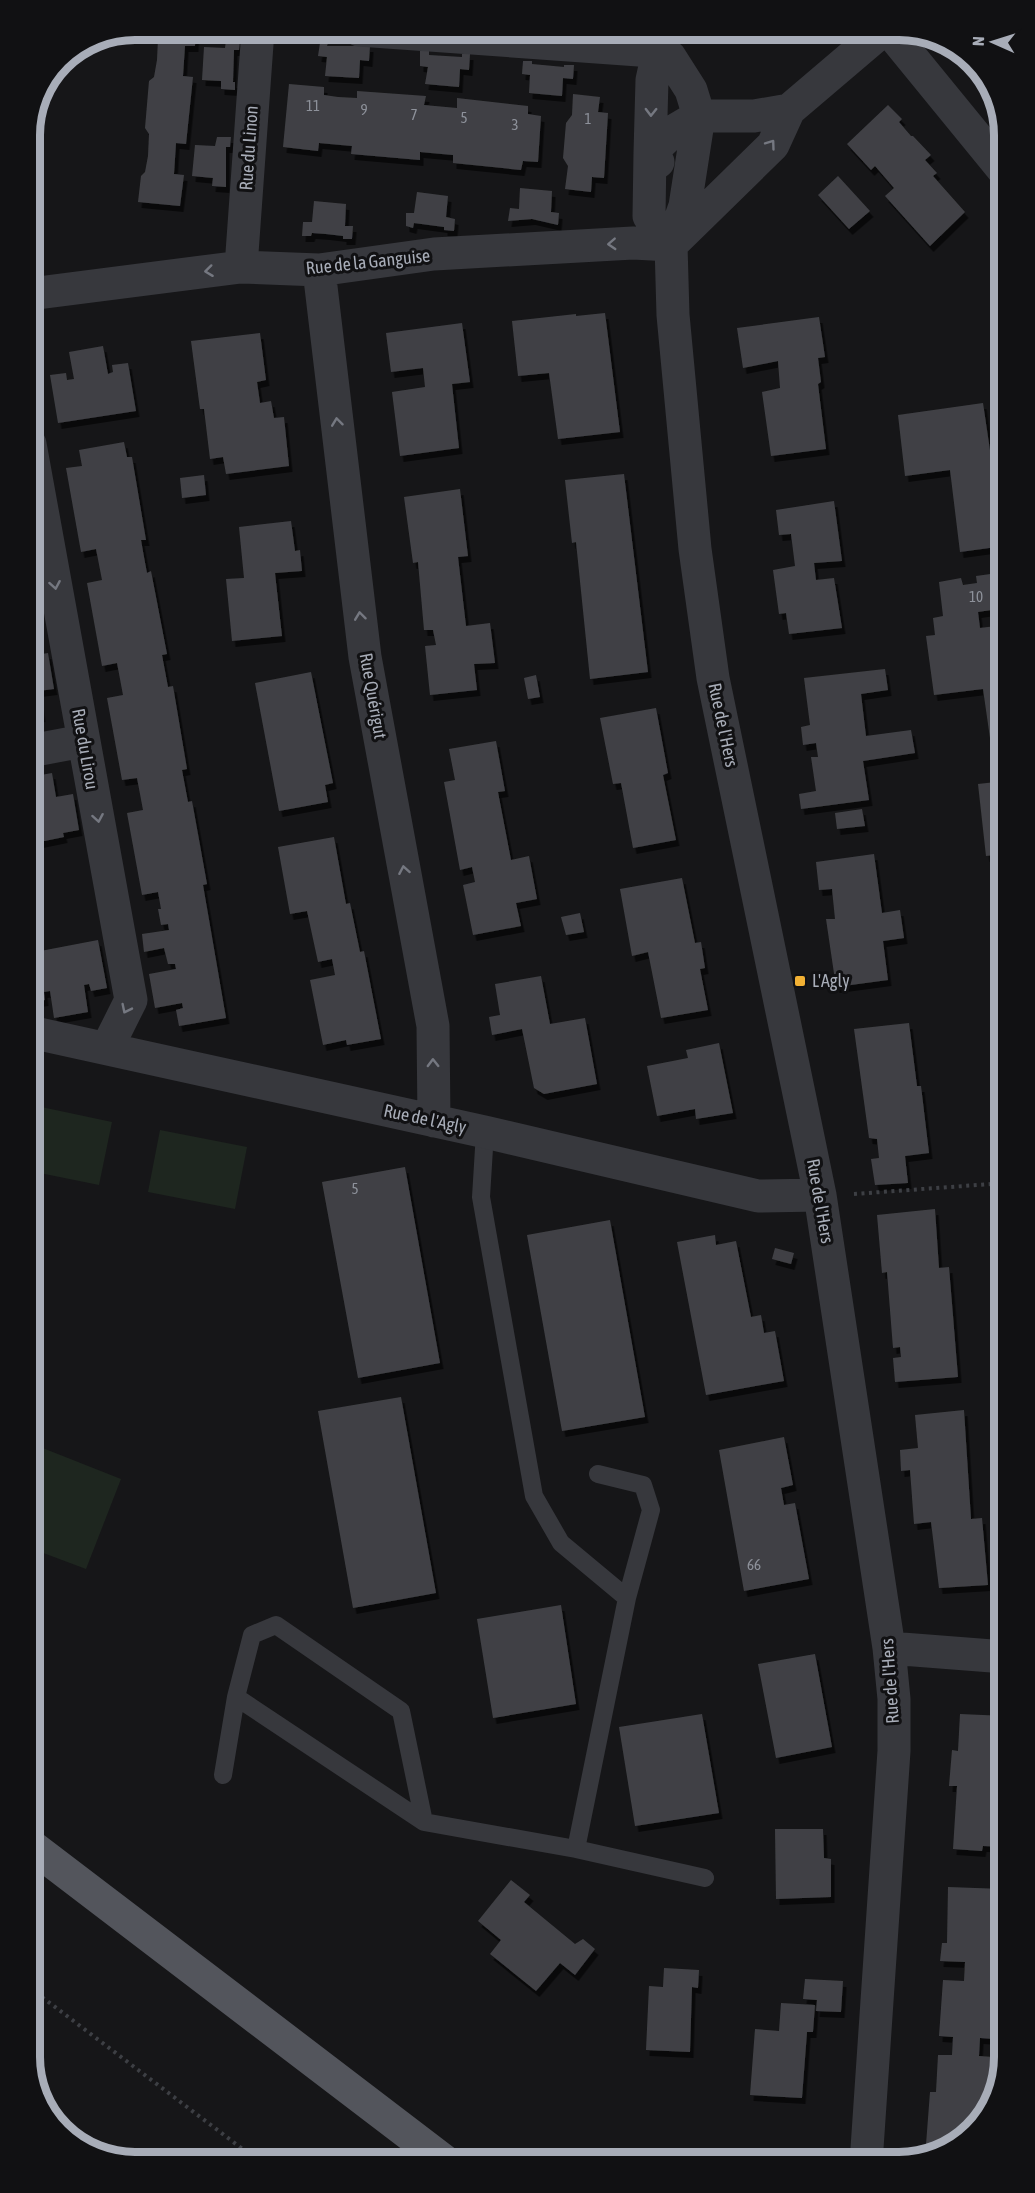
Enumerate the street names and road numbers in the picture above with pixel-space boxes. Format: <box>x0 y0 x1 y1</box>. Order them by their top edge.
street label: Rue du Linon <box>235 105 262 191</box>
street label: Rue de la Ganguise <box>305 245 431 278</box>
street label: Rue Quérigut <box>356 651 391 740</box>
street label: Rue de l'Hers <box>704 681 743 769</box>
street label: Rue du Lirou <box>68 707 103 791</box>
street label: Rue de l'Agly <box>382 1100 468 1137</box>
street label: Rue de l'Hers <box>803 1157 838 1245</box>
street label: Rue de l'Hers <box>876 1638 903 1724</box>

